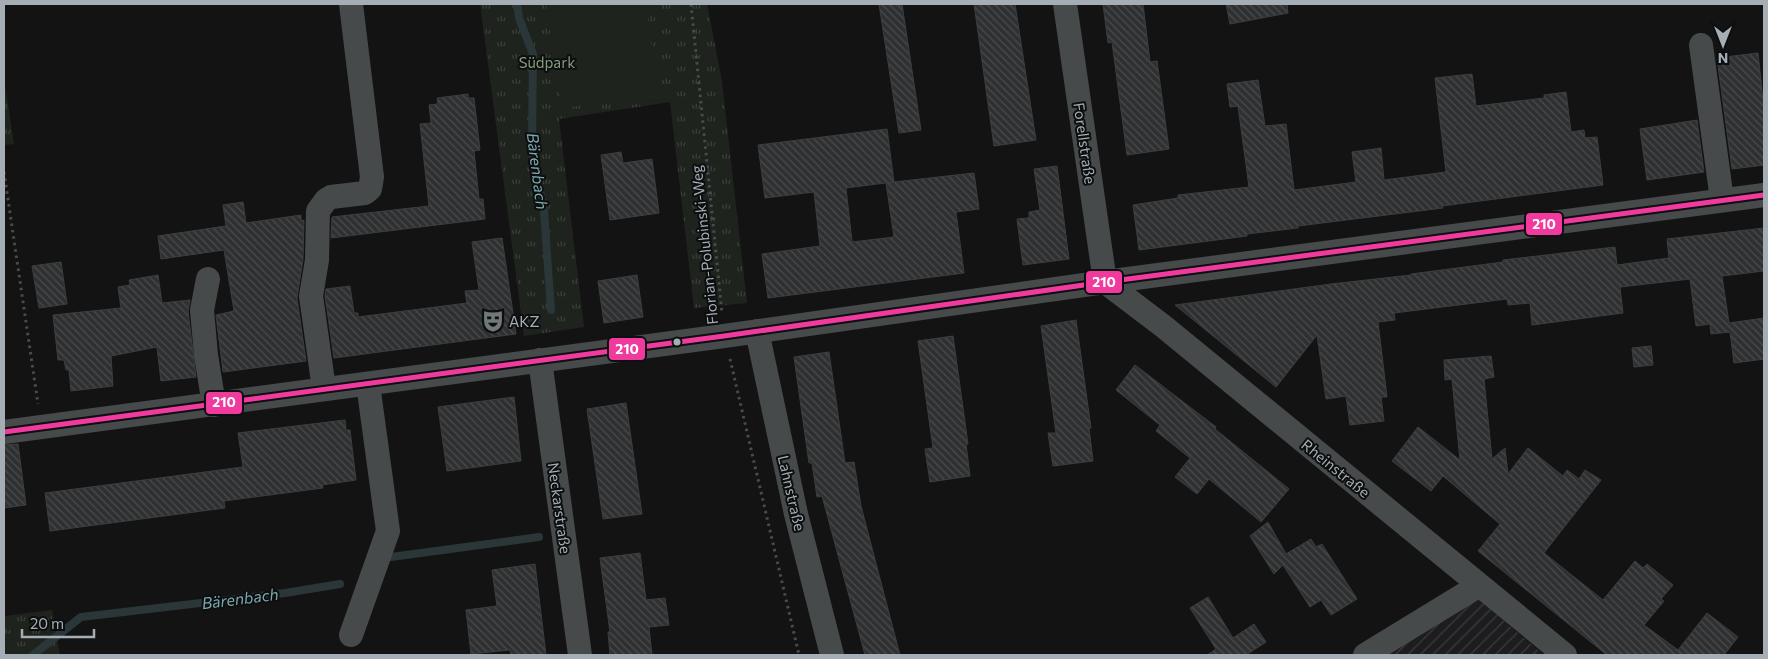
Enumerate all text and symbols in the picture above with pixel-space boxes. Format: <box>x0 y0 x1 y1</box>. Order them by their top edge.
north arrow <box>1698 20 1748 70</box>
text: N <box>1718 50 1728 67</box>
park label: Südpark <box>519 53 575 71</box>
street label: Forellstraße <box>1070 101 1100 185</box>
water label: Bärenbach <box>524 131 552 211</box>
street label: Florian-Polubinski-Weg <box>687 164 721 326</box>
line badge: 210 <box>1525 212 1563 236</box>
text: 210 <box>1532 215 1556 232</box>
line badge: 210 <box>1085 270 1123 294</box>
text: 210 <box>1092 273 1116 290</box>
theatre icon: AKZ <box>480 308 506 334</box>
place label: AKZ <box>509 312 540 330</box>
line badge: 210 <box>608 337 646 361</box>
unlabelled marker <box>672 337 682 347</box>
text: 210 <box>615 340 639 357</box>
line badge: 210 <box>205 391 243 415</box>
text: 210 <box>212 393 236 410</box>
street label: Rheinstraße <box>1298 435 1374 501</box>
street label: Lahnstraße <box>775 453 809 533</box>
street label: Neckarstraße <box>545 461 575 555</box>
water label: Bärenbach <box>200 584 280 612</box>
scale bar <box>22 606 95 638</box>
text: 20 m <box>30 614 64 632</box>

